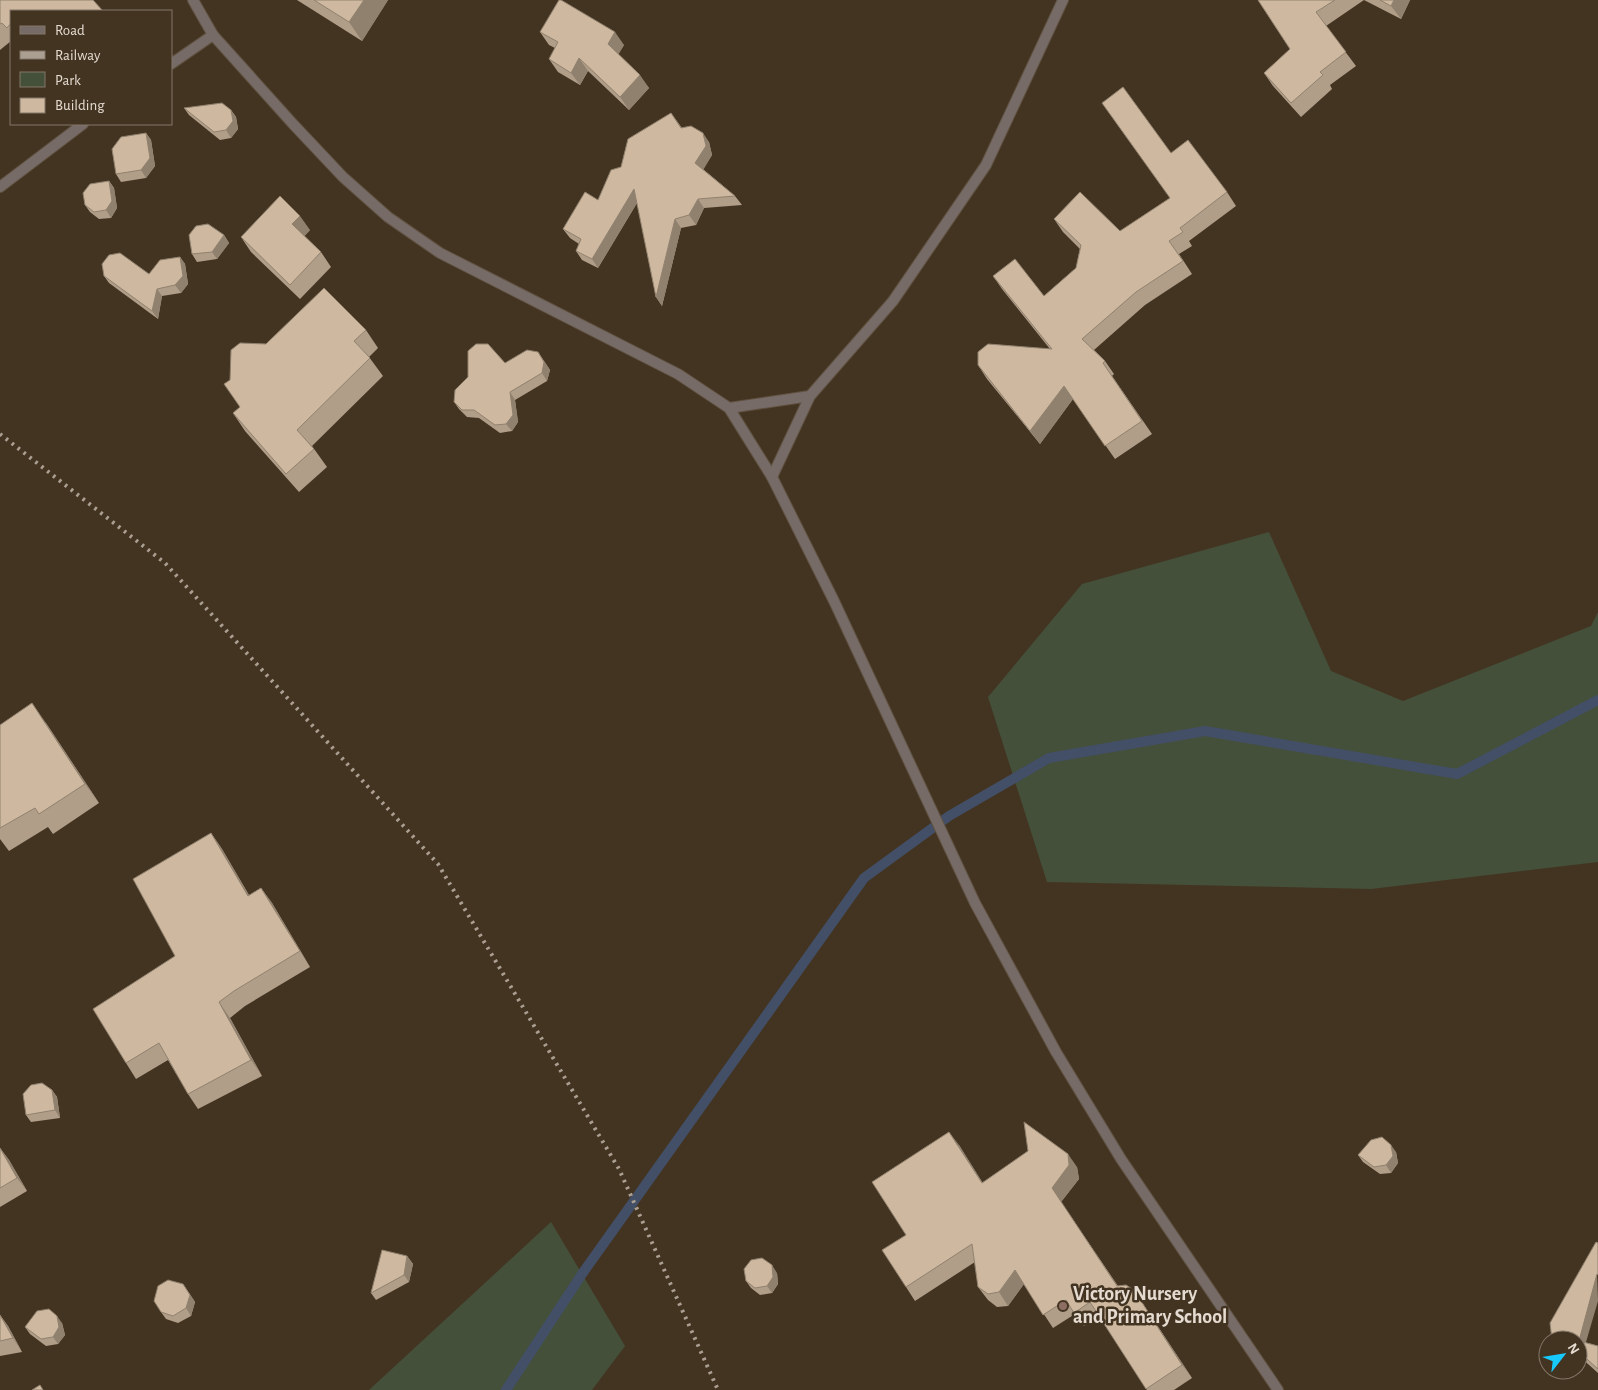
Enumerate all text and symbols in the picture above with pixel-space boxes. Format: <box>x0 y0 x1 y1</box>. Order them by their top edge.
legend <box>10 10 172 125</box>
text: Road <box>55 23 85 38</box>
text: Railway <box>55 48 101 63</box>
text: Park <box>55 73 81 88</box>
text: Building <box>55 98 105 113</box>
place label: Victory Nursery and Primary School <box>1073 1284 1227 1327</box>
marker: Victory Nursery and Primary School <box>1057 1300 1069 1312</box>
north arrow <box>1538 1330 1588 1380</box>
text: N <box>1565 1341 1582 1357</box>

